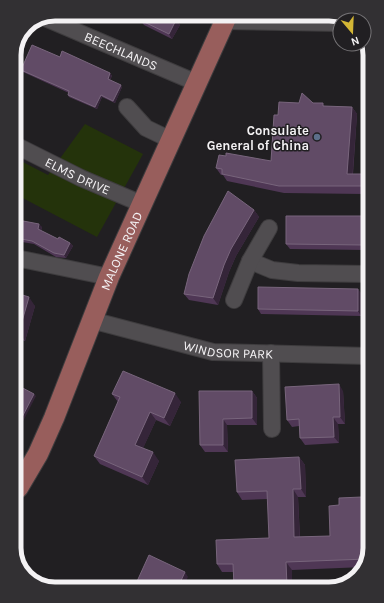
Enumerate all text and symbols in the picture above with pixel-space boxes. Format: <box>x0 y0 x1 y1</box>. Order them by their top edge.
north arrow <box>332 12 372 52</box>
street label: BEECHLANDS <box>82 29 160 73</box>
text: N <box>349 34 361 48</box>
place label: Consulate General of China <box>207 123 309 153</box>
marker: Consulate General of China <box>312 132 322 142</box>
street label: ELMS DRIVE <box>43 154 113 198</box>
street label: MALONE ROAD <box>98 209 146 293</box>
street label: WINDSOR PARK <box>182 338 273 362</box>

